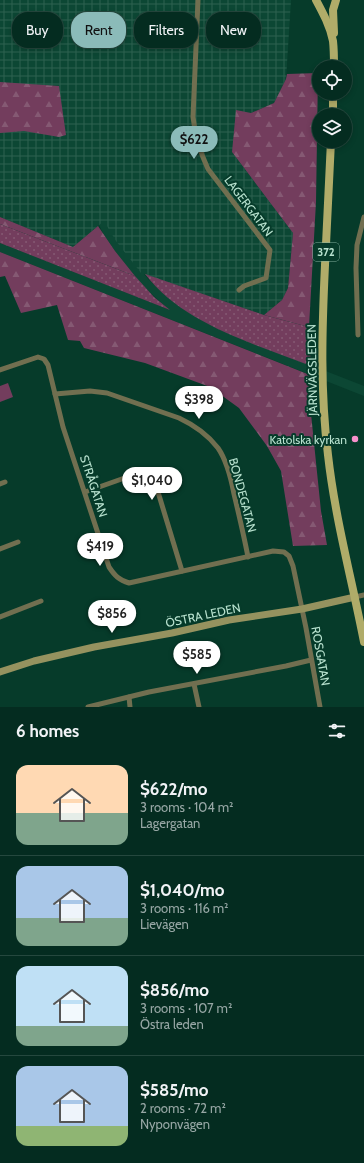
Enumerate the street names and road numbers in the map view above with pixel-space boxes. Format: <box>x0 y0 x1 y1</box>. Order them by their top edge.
street label: LAGERGATAN <box>221 173 277 239</box>
road number: 372 <box>313 243 339 261</box>
street label: JÄRNVÄGSLEDEN <box>304 324 320 417</box>
street label: STRÅGATAN <box>77 453 111 519</box>
street label: BONDEGATAN <box>226 456 260 534</box>
street label: ÖSTRA LEDEN <box>164 600 242 630</box>
street label: ROSGATAN <box>308 625 334 687</box>

